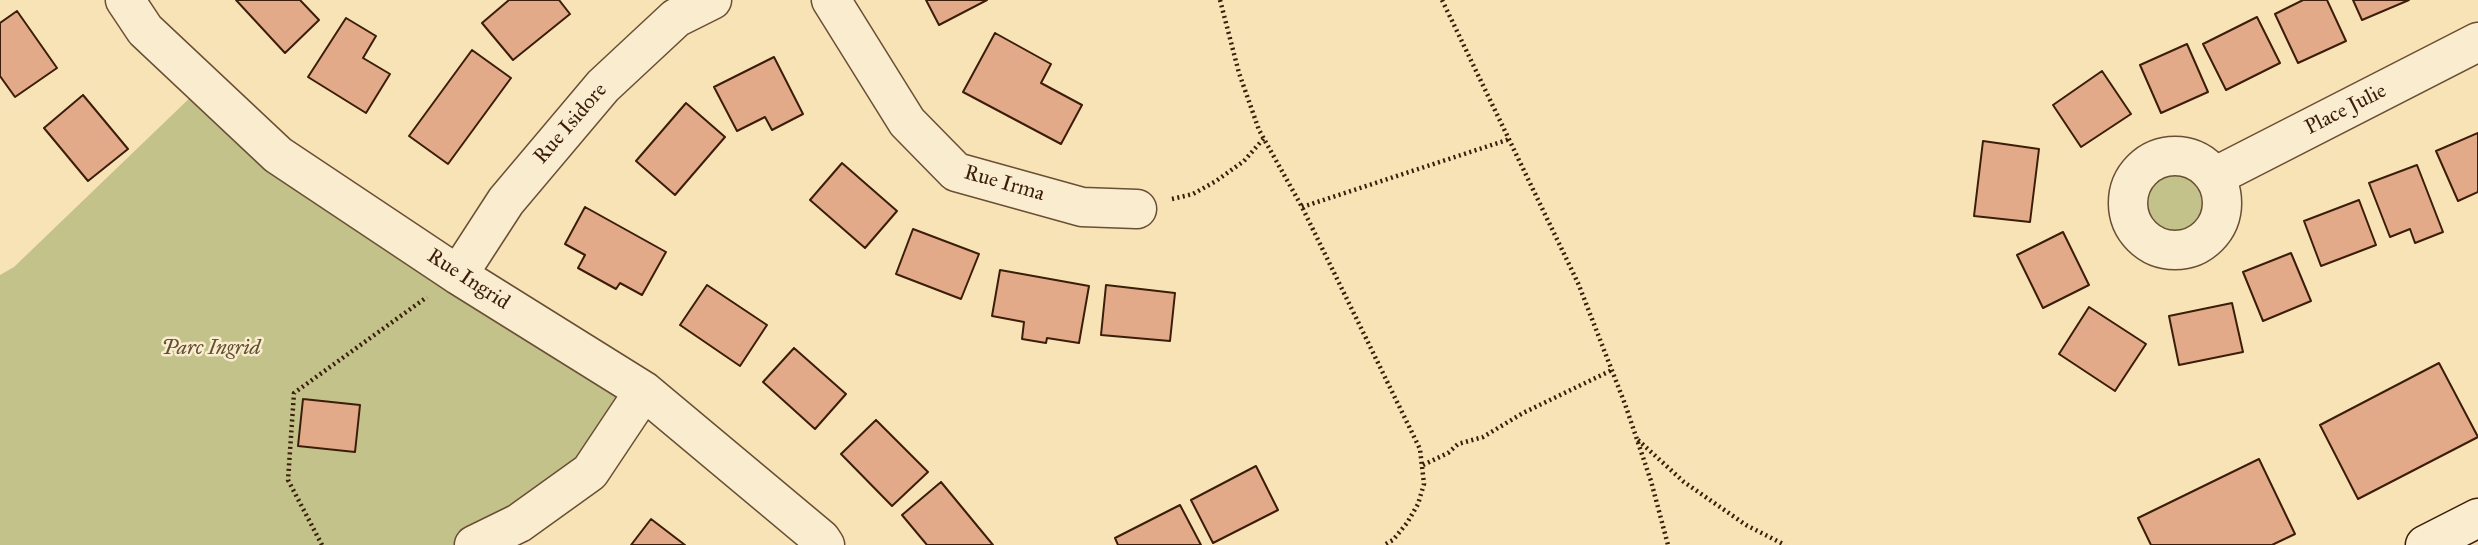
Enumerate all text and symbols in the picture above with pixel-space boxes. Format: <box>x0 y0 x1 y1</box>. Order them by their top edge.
street label: Rue Isidore <box>529 78 613 170</box>
street label: Place Julie <box>2301 79 2391 141</box>
street label: Rue Irma <box>961 161 1047 207</box>
street label: Rue Ingrid <box>422 244 514 316</box>
park label: Parc Ingrid <box>161 336 261 362</box>

